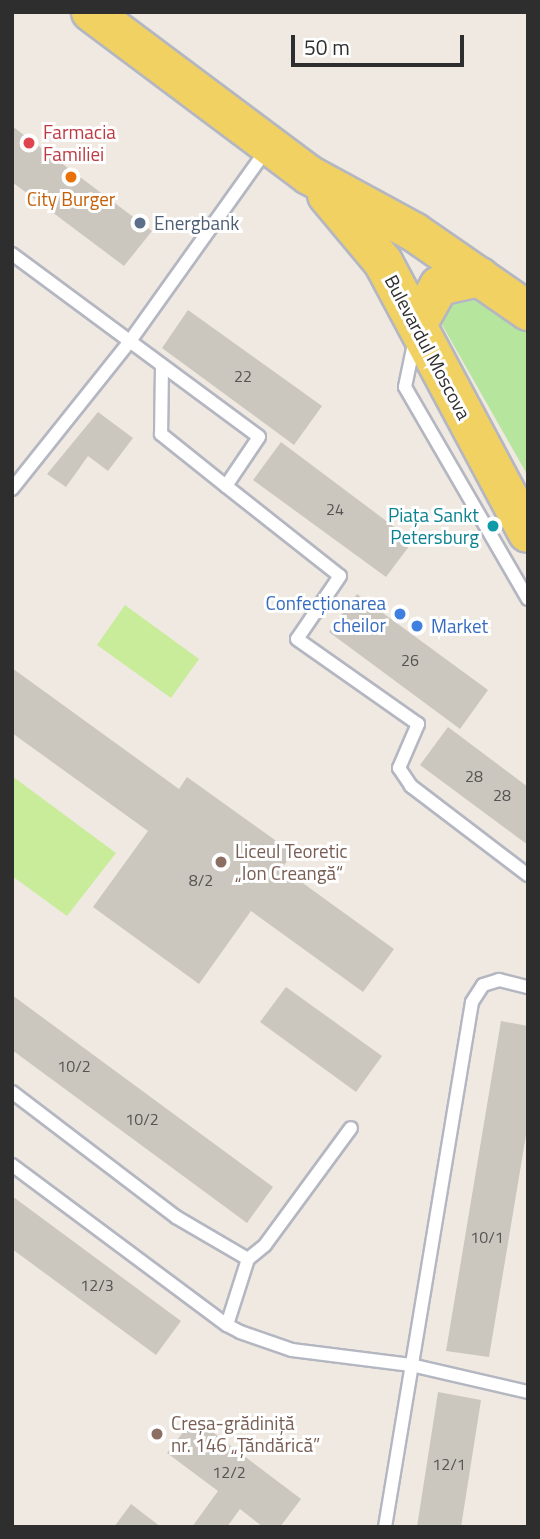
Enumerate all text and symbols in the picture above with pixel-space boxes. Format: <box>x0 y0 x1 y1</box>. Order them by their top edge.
scale bar <box>295 21 468 65</box>
text: 50 m <box>304 31 350 63</box>
place label: Farmacia Familiei <box>43 121 116 165</box>
marker: Farmacia Familiei <box>21 135 37 151</box>
marker: City Burger <box>63 169 79 185</box>
place label: City Burger <box>27 188 115 210</box>
place label: Energbank <box>154 212 239 234</box>
marker: Energbank <box>132 215 148 231</box>
street label: Bulevardul Moscova <box>380 271 476 423</box>
house number: 22 <box>234 366 252 386</box>
house number: 24 <box>326 499 344 519</box>
place label: Piața Sankt Petersburg <box>388 504 479 548</box>
marker: Piața Sankt Petersburg <box>485 518 501 534</box>
place label: Confecționarea cheilor <box>266 592 386 636</box>
marker: Confecționarea cheilor <box>392 606 408 622</box>
place label: Market <box>431 615 488 637</box>
marker: Market <box>409 618 425 634</box>
house number: 26 <box>401 650 419 670</box>
house number: 28 <box>465 766 483 786</box>
house number: 28 <box>493 785 511 805</box>
place label: Liceul Teoretic „Ion Creangă“ <box>235 840 348 884</box>
marker: Liceul Teoretic „Ion Creangă“ <box>213 854 229 870</box>
house number: 8/2 <box>189 870 213 890</box>
house number: 10/2 <box>57 1056 91 1076</box>
house number: 10/2 <box>125 1109 159 1129</box>
house number: 10/1 <box>470 1227 504 1247</box>
house number: 12/3 <box>80 1275 114 1295</box>
place label: Creșa-grădiniță nr. 146 „Țăndărică” <box>171 1412 320 1456</box>
marker: Creșa-grădiniță nr. 146 „Țăndărică” <box>149 1426 165 1442</box>
house number: 12/1 <box>432 1454 466 1474</box>
house number: 12/2 <box>212 1462 246 1482</box>

